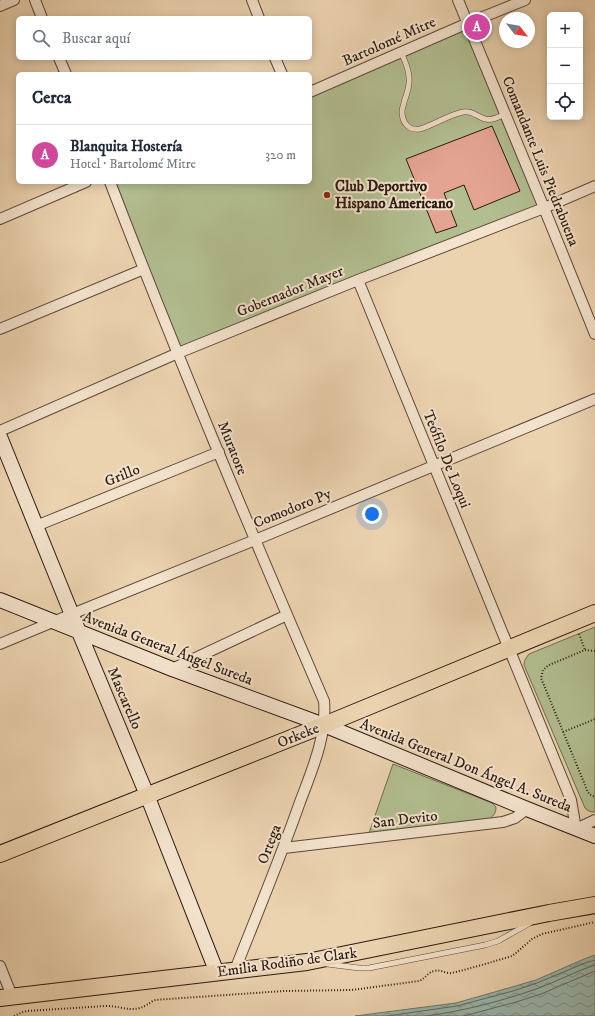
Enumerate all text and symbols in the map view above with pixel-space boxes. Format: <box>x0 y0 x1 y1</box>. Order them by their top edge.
street label: Bartolomé Mitre <box>340 12 439 70</box>
pin: A <box>464 12 490 42</box>
north arrow <box>499 12 535 48</box>
map controls <box>547 12 583 120</box>
button: + <box>547 12 583 48</box>
search box <box>16 16 312 60</box>
icon: search <box>30 27 52 49</box>
text: Buscar aquí <box>62 29 130 48</box>
button: − <box>547 48 583 84</box>
street label: Comandante Luis Piedrabuena <box>498 73 584 250</box>
button: locate <box>547 84 583 120</box>
text: Cerca <box>32 87 71 109</box>
text: Blanquita Hostería <box>70 137 182 156</box>
text: A <box>41 147 49 163</box>
text: 320 m <box>265 147 296 163</box>
text: Hotel · Bartolomé Mitre <box>70 156 196 172</box>
place label: Club Deportivo Hispano Americano <box>335 177 454 213</box>
marker: Club Deportivo Hispano Americano <box>322 190 332 200</box>
street label: Gobernador Mayer <box>234 261 347 321</box>
street label: Teófilo De Loqui <box>418 407 475 511</box>
street label: Muratore <box>213 418 252 478</box>
street label: Grillo <box>102 460 143 491</box>
street label: Comodoro Py <box>250 484 335 533</box>
your location <box>362 504 382 524</box>
street label: Avenida General Ángel Sureda <box>80 606 256 690</box>
street label: Mascarello <box>103 664 146 732</box>
street label: Avenida General Don Ángel A. Sureda <box>357 713 575 817</box>
street label: Orkeke <box>275 719 322 752</box>
street label: San Devito <box>372 806 439 833</box>
street label: Ortega <box>253 821 286 867</box>
street label: Emilia Rodiño de Clark <box>216 943 359 982</box>

